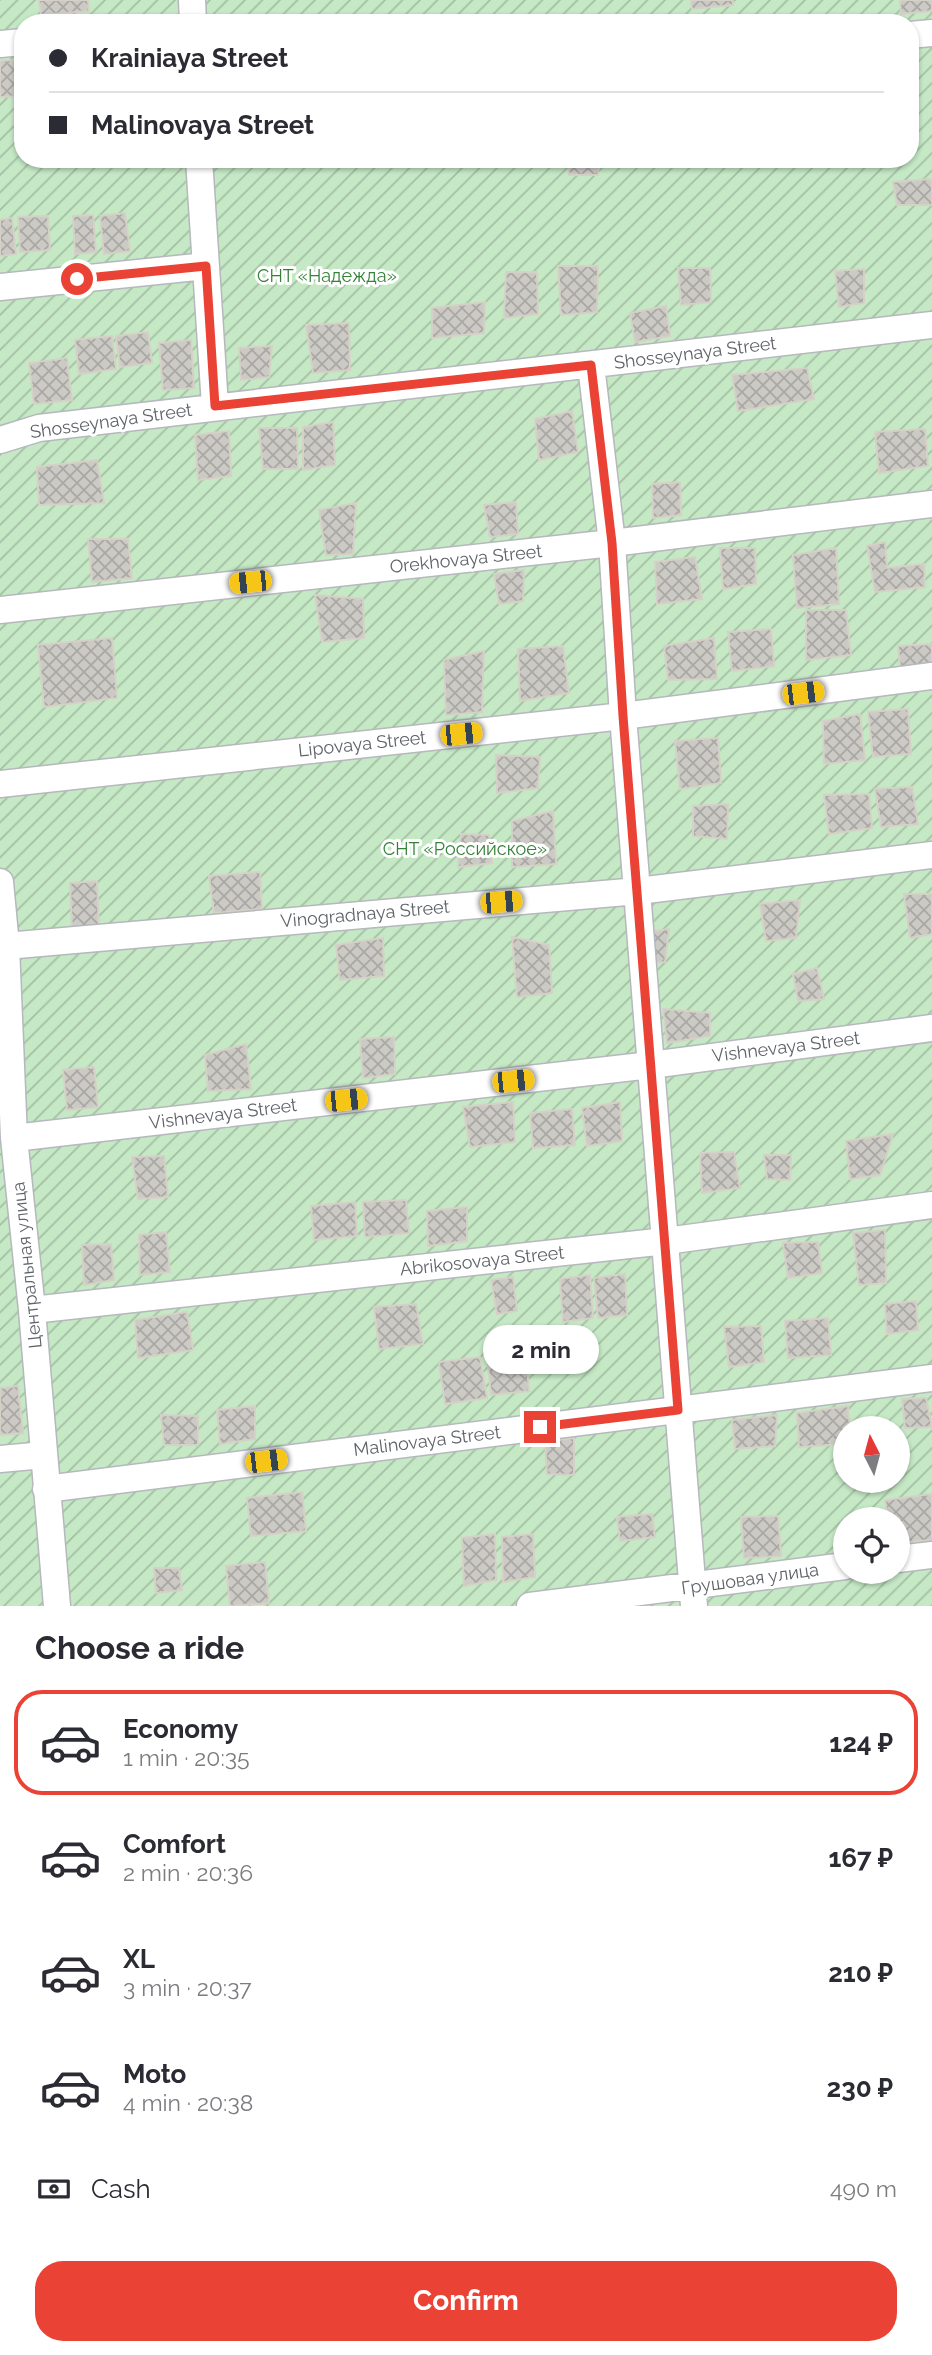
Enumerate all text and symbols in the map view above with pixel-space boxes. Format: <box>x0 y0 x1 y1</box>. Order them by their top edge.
text: Krainiaya Street <box>91 43 288 73</box>
text: Malinovaya Street <box>91 110 314 140</box>
route start <box>61 263 93 295</box>
park label: СНТ «Надежда» <box>257 265 397 286</box>
street label: Shosseynaya Street <box>613 332 777 373</box>
street label: Shosseynaya Street <box>29 399 193 442</box>
street label: Orekhovaya Street <box>389 540 543 577</box>
car <box>229 569 272 595</box>
car <box>781 680 826 706</box>
car <box>440 721 483 747</box>
street label: Lipovaya Street <box>297 726 427 761</box>
park label: СНТ «Российское» <box>383 838 547 859</box>
car <box>480 890 523 914</box>
street label: Vinogradnaya Street <box>280 896 450 931</box>
street label: Vishnevaya Street <box>711 1027 861 1066</box>
car <box>492 1068 535 1094</box>
car <box>325 1087 368 1113</box>
street label: Vishnevaya Street <box>148 1094 298 1133</box>
street label: Центральная улица <box>7 1181 46 1349</box>
street label: Abrikosovaya Street <box>399 1241 565 1280</box>
callout: 2 min <box>482 1326 598 1374</box>
text: 2 min <box>511 1336 571 1363</box>
route end <box>524 1411 556 1443</box>
north arrow <box>833 1416 910 1493</box>
map controls <box>833 1416 910 1584</box>
street label: Malinovaya Street <box>352 1421 502 1460</box>
car <box>244 1448 289 1474</box>
button: locate <box>833 1507 910 1584</box>
street label: Грушовая улица <box>680 1558 820 1599</box>
text: Choose a ride <box>35 1629 244 1666</box>
icon: car <box>39 1711 102 1774</box>
text: Economy <box>123 1714 238 1744</box>
text: 124 ₽ <box>829 1728 893 1758</box>
text: 1 min · 20:35 <box>123 1744 250 1771</box>
icon: car <box>39 1826 102 1889</box>
text: Comfort <box>123 1829 226 1859</box>
text: 167 ₽ <box>828 1843 893 1873</box>
text: 2 min · 20:36 <box>123 1859 253 1886</box>
icon: car <box>39 1941 102 2004</box>
text: XL <box>123 1944 155 1974</box>
text: 210 ₽ <box>828 1958 893 1988</box>
text: 3 min · 20:37 <box>123 1974 252 2001</box>
icon: car <box>39 2056 102 2119</box>
text: Moto <box>123 2059 186 2089</box>
text: 230 ₽ <box>827 2073 893 2103</box>
text: 4 min · 20:38 <box>123 2089 253 2116</box>
icon: cash <box>35 2170 73 2208</box>
text: Cash <box>91 2174 151 2204</box>
text: 490 m <box>830 2175 897 2202</box>
button: Confirm <box>35 2261 897 2341</box>

